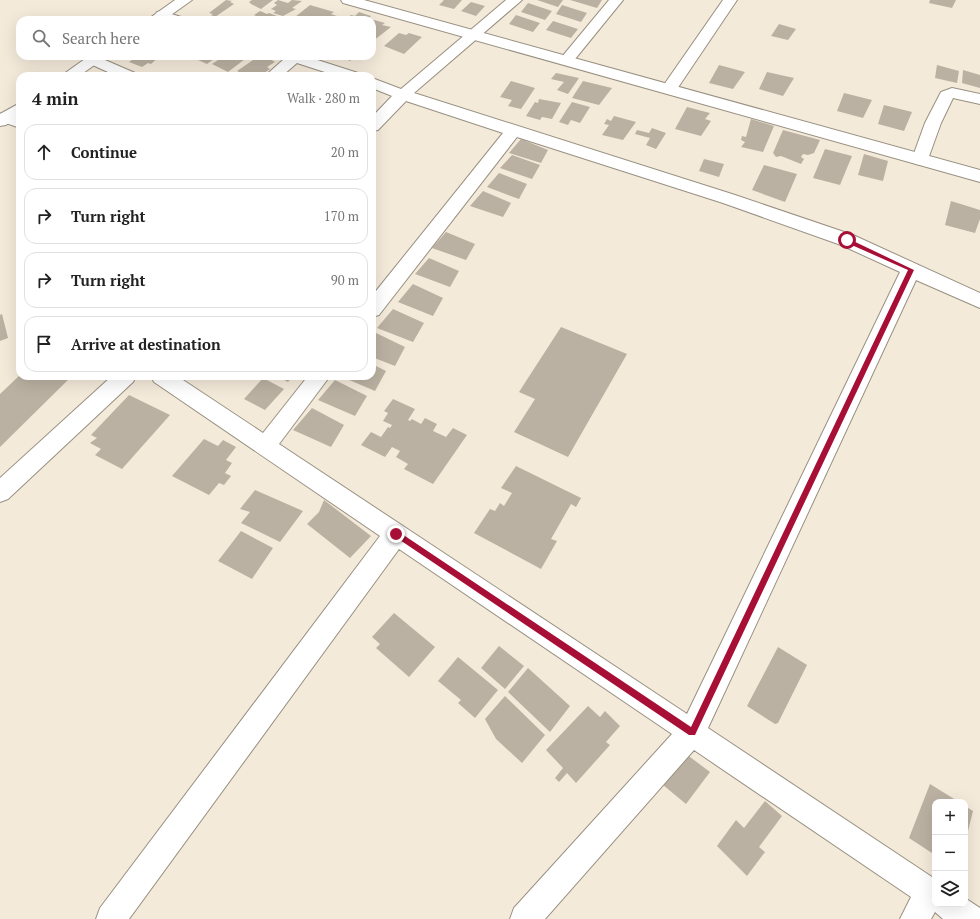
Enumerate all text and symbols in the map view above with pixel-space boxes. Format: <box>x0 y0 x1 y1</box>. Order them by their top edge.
search box <box>16 16 376 60</box>
icon: search <box>30 27 52 49</box>
text: Search here <box>62 28 140 48</box>
text: 4 min <box>32 87 79 110</box>
text: Walk · 280 m <box>287 89 360 107</box>
icon: ahead <box>33 141 55 163</box>
text: Continue <box>71 142 137 162</box>
text: 20 m <box>331 143 359 161</box>
icon: right <box>33 205 55 227</box>
text: Turn right <box>71 206 146 226</box>
text: 170 m <box>324 207 359 225</box>
route start <box>838 231 856 249</box>
icon: right <box>33 269 55 291</box>
text: Turn right <box>71 270 146 290</box>
text: 90 m <box>331 271 359 289</box>
icon: arrive <box>33 333 55 355</box>
text: Arrive at destination <box>71 334 221 354</box>
route end <box>387 525 405 543</box>
map controls <box>932 799 968 907</box>
button: + <box>932 799 968 835</box>
button: − <box>932 835 968 871</box>
button: layers <box>932 871 968 907</box>

